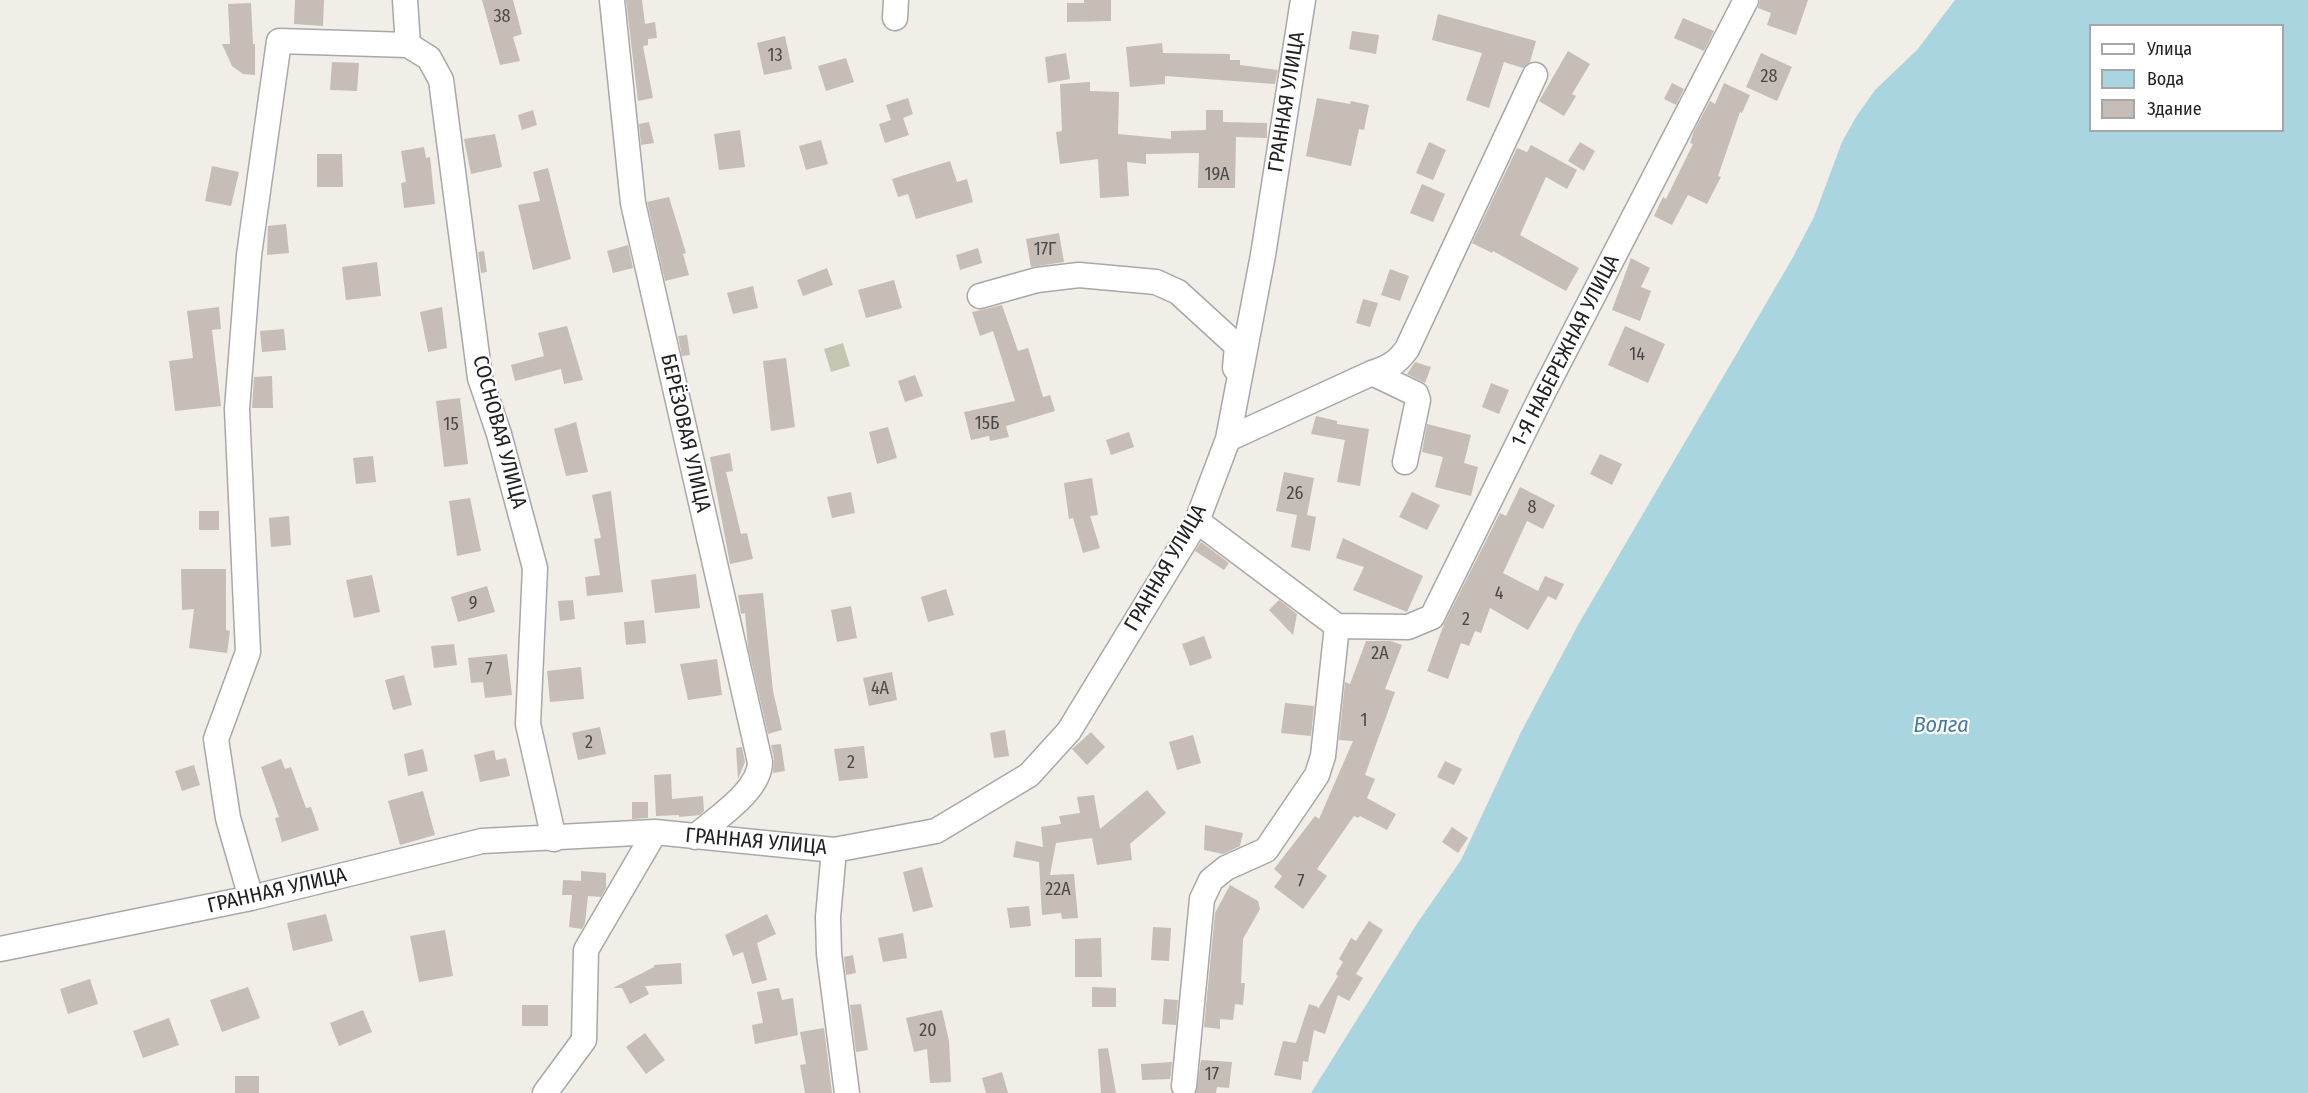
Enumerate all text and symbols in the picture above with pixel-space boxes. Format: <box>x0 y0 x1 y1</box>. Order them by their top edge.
house number: 38 <box>493 6 511 28</box>
legend <box>2089 24 2284 132</box>
street label: ГРАННАЯ УЛИЦА <box>1263 30 1311 174</box>
text: Улица <box>2147 38 2192 60</box>
house number: 13 <box>767 45 783 67</box>
house number: 28 <box>1761 66 1777 88</box>
text: Вода <box>2147 68 2184 90</box>
text: Здание <box>2147 98 2202 120</box>
house number: 19А <box>1204 164 1230 186</box>
house number: 17Г <box>1034 239 1056 261</box>
street label: 1-Я НАБЕРЕЖНАЯ УЛИЦА <box>1507 251 1625 451</box>
house number: 14 <box>1629 344 1645 366</box>
street label: БЕРЁЗОВАЯ УЛИЦА <box>655 351 715 515</box>
street label: СОСНОВАЯ УЛИЦА <box>466 353 532 511</box>
house number: 15Б <box>975 413 999 435</box>
house number: 15 <box>443 414 459 436</box>
house number: 26 <box>1287 483 1303 505</box>
house number: 8 <box>1528 497 1536 519</box>
street label: ГРАННАЯ УЛИЦА <box>1120 500 1212 636</box>
house number: 4 <box>1495 583 1503 605</box>
house number: 9 <box>469 593 477 615</box>
house number: 2 <box>1462 609 1470 631</box>
house number: 2А <box>1371 643 1389 665</box>
house number: 7 <box>485 659 493 681</box>
house number: 4А <box>871 678 889 700</box>
house number: 1 <box>1360 710 1368 732</box>
water label: Волга <box>1913 713 1969 739</box>
house number: 2 <box>585 732 593 754</box>
house number: 2 <box>847 752 855 774</box>
street label: ГРАННАЯ УЛИЦА <box>684 823 828 861</box>
street label: ГРАННАЯ УЛИЦА <box>205 863 349 919</box>
house number: 7 <box>1297 871 1305 893</box>
house number: 22А <box>1045 879 1071 901</box>
house number: 20 <box>919 1020 937 1042</box>
house number: 17 <box>1205 1064 1219 1086</box>

